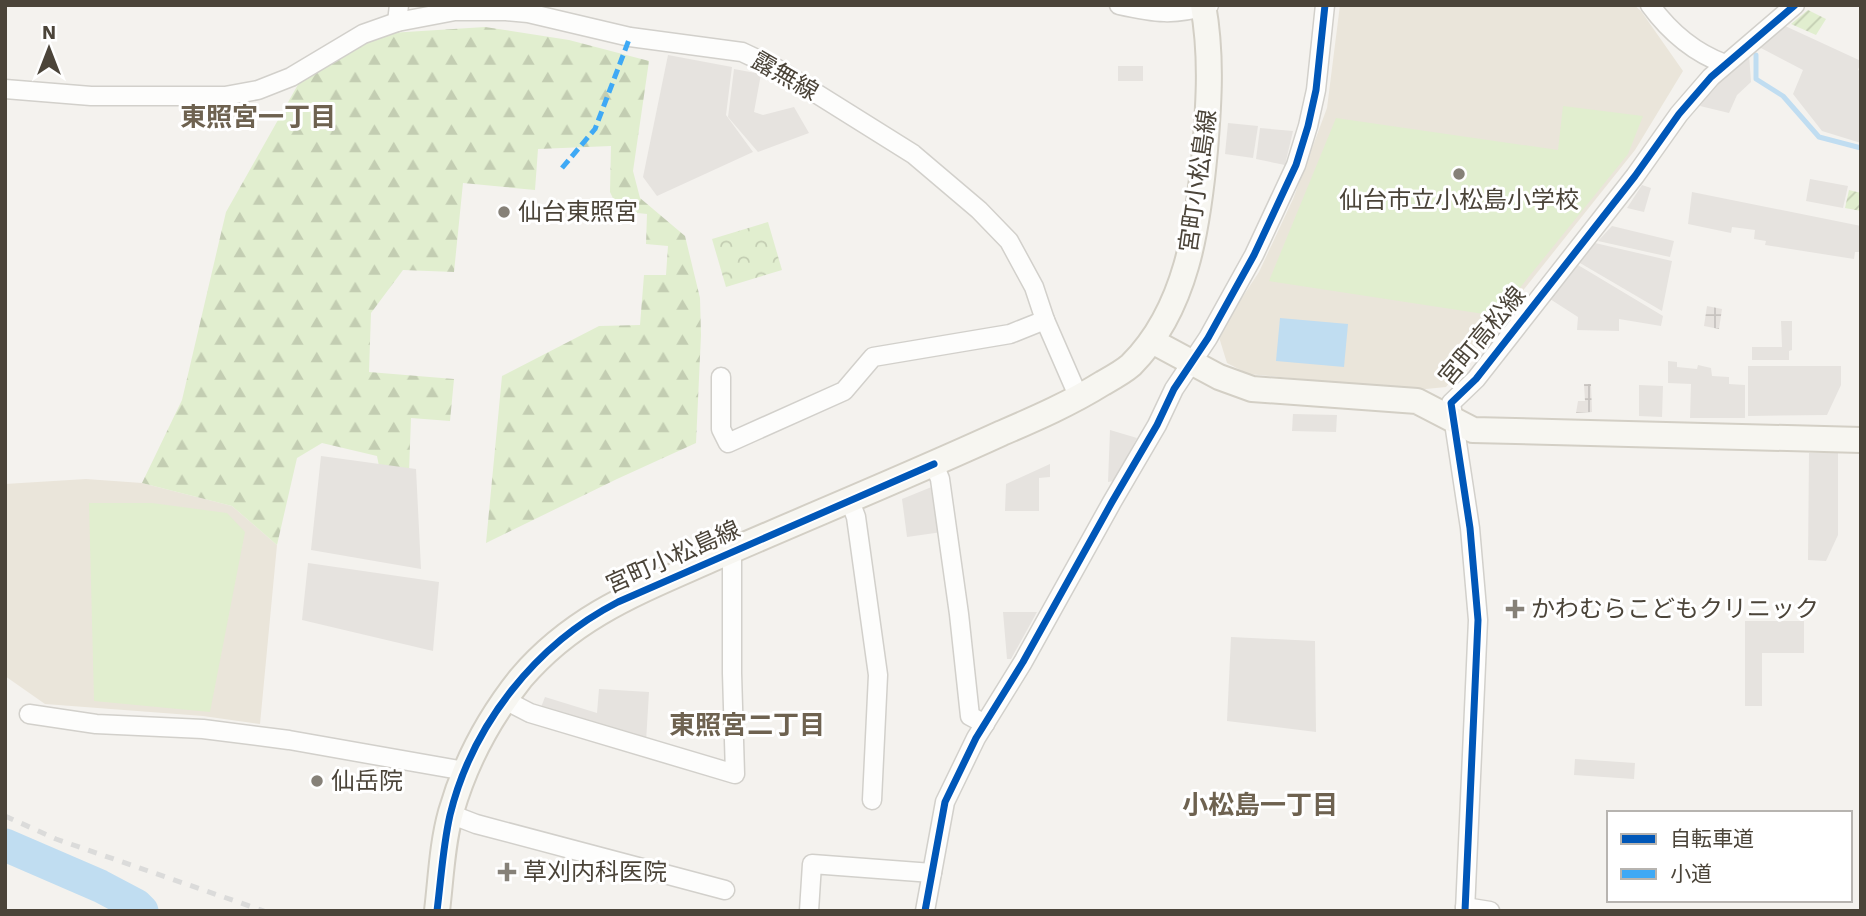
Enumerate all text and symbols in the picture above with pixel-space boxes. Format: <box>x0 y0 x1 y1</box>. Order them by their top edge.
north arrow <box>14 14 84 84</box>
text: N <box>42 21 56 44</box>
street label: 露無線 <box>747 46 823 106</box>
district label: 東照宮一丁目 <box>180 102 336 132</box>
street label: 宮町小松島線 <box>1174 108 1222 254</box>
marker: 仙台市立小松島小学校 <box>1451 166 1467 182</box>
place label: 仙台市立小松島小学校 <box>1339 186 1579 214</box>
place label: 仙台東照宮 <box>518 198 638 226</box>
marker: 仙台東照宮 <box>496 204 512 220</box>
street label: 宮町高松線 <box>1433 281 1531 391</box>
street label: 宮町小松島線 <box>602 515 744 599</box>
place label: かわむらこどもクリニック <box>1531 595 1819 623</box>
marker: かわむらこどもクリニック <box>1505 599 1525 619</box>
district label: 東照宮二丁目 <box>669 710 825 740</box>
place label: 仙岳院 <box>331 767 403 795</box>
marker: 仙岳院 <box>309 773 325 789</box>
district label: 小松島一丁目 <box>1182 790 1338 820</box>
legend <box>1607 811 1852 902</box>
text: 自転車道 <box>1670 826 1754 851</box>
place label: 草刈内科医院 <box>523 858 667 886</box>
text: 小道 <box>1670 861 1712 886</box>
marker: 草刈内科医院 <box>497 862 517 882</box>

